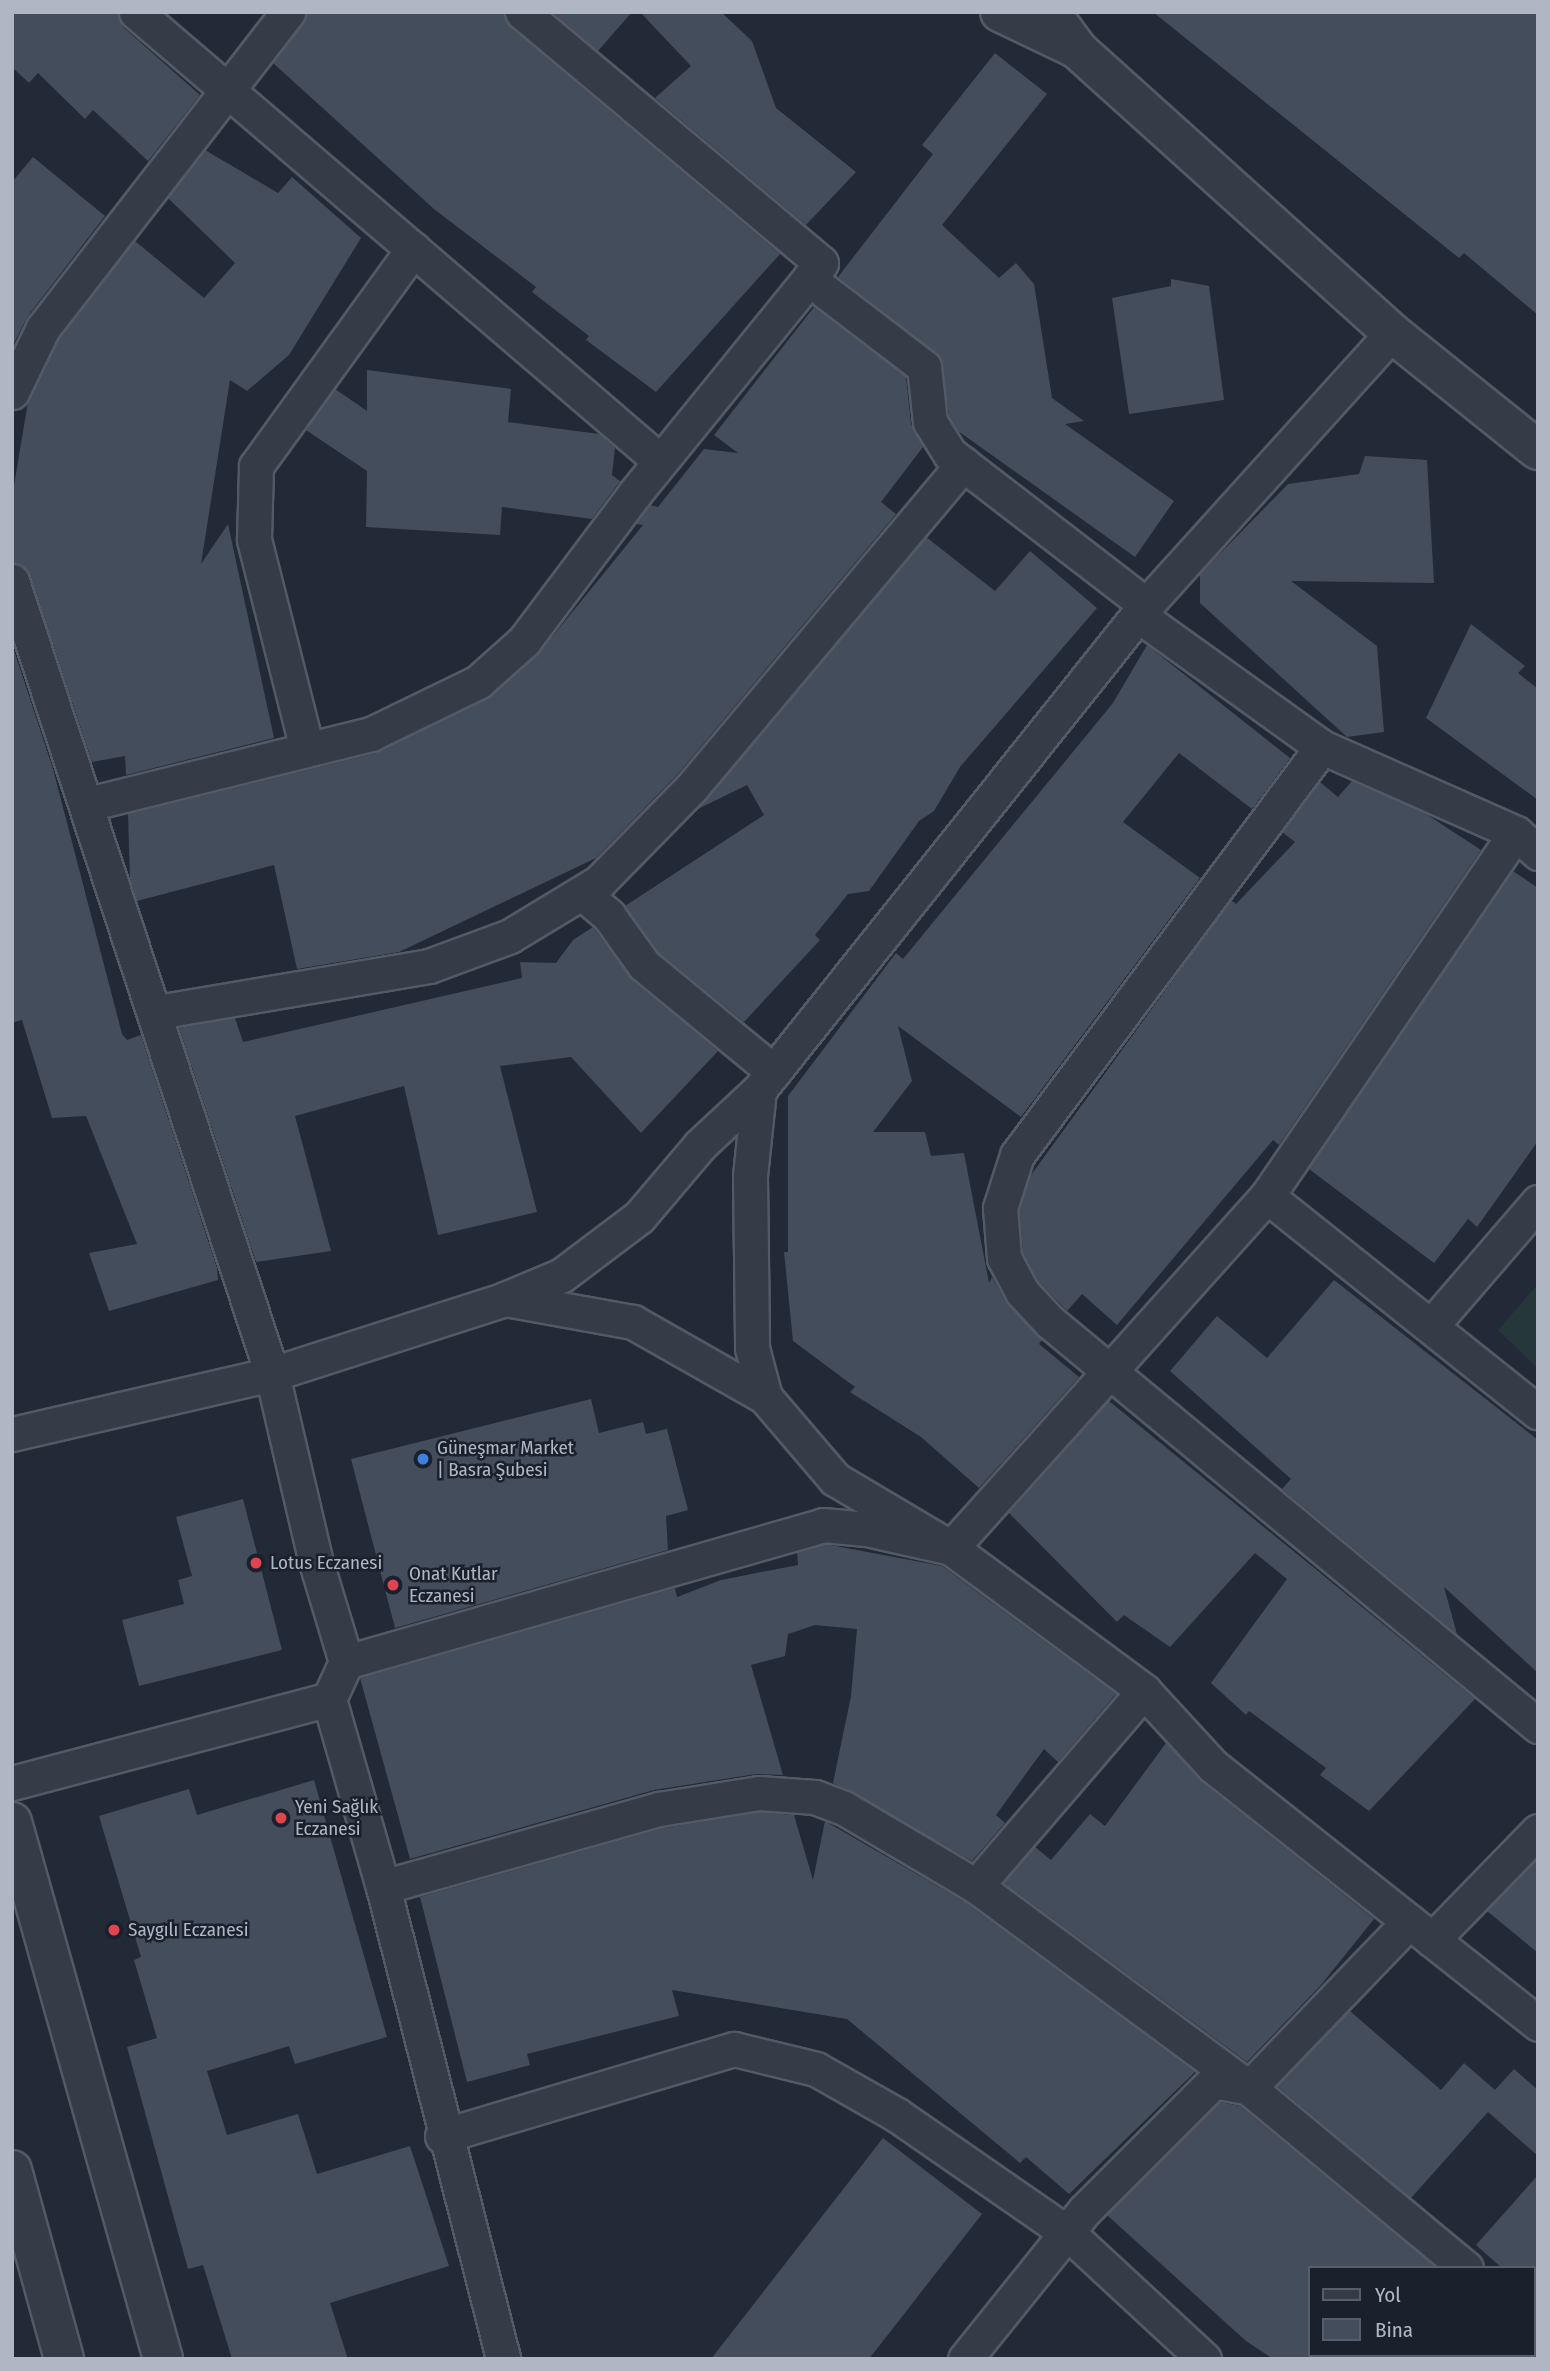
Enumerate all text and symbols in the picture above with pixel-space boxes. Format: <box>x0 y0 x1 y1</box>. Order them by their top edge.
place label: Güneşmar Market | Basra Şubesi <box>437 1437 574 1481</box>
marker: Güneşmar Market | Basra Şubesi <box>415 1451 431 1467</box>
place label: Lotus Eczanesi <box>270 1552 382 1574</box>
marker: Lotus Eczanesi <box>248 1555 264 1571</box>
place label: Onat Kutlar Eczanesi <box>409 1563 498 1607</box>
marker: Onat Kutlar Eczanesi <box>383 1575 403 1595</box>
place label: Yeni Sağlık Eczanesi <box>295 1796 378 1840</box>
marker: Yeni Sağlık Eczanesi <box>273 1810 289 1826</box>
place label: Saygılı Eczanesi <box>128 1919 248 1941</box>
marker: Saygılı Eczanesi <box>106 1922 122 1938</box>
legend <box>1308 2266 1536 2357</box>
text: Yol <box>1375 2282 1401 2308</box>
text: Bina <box>1375 2317 1413 2343</box>

